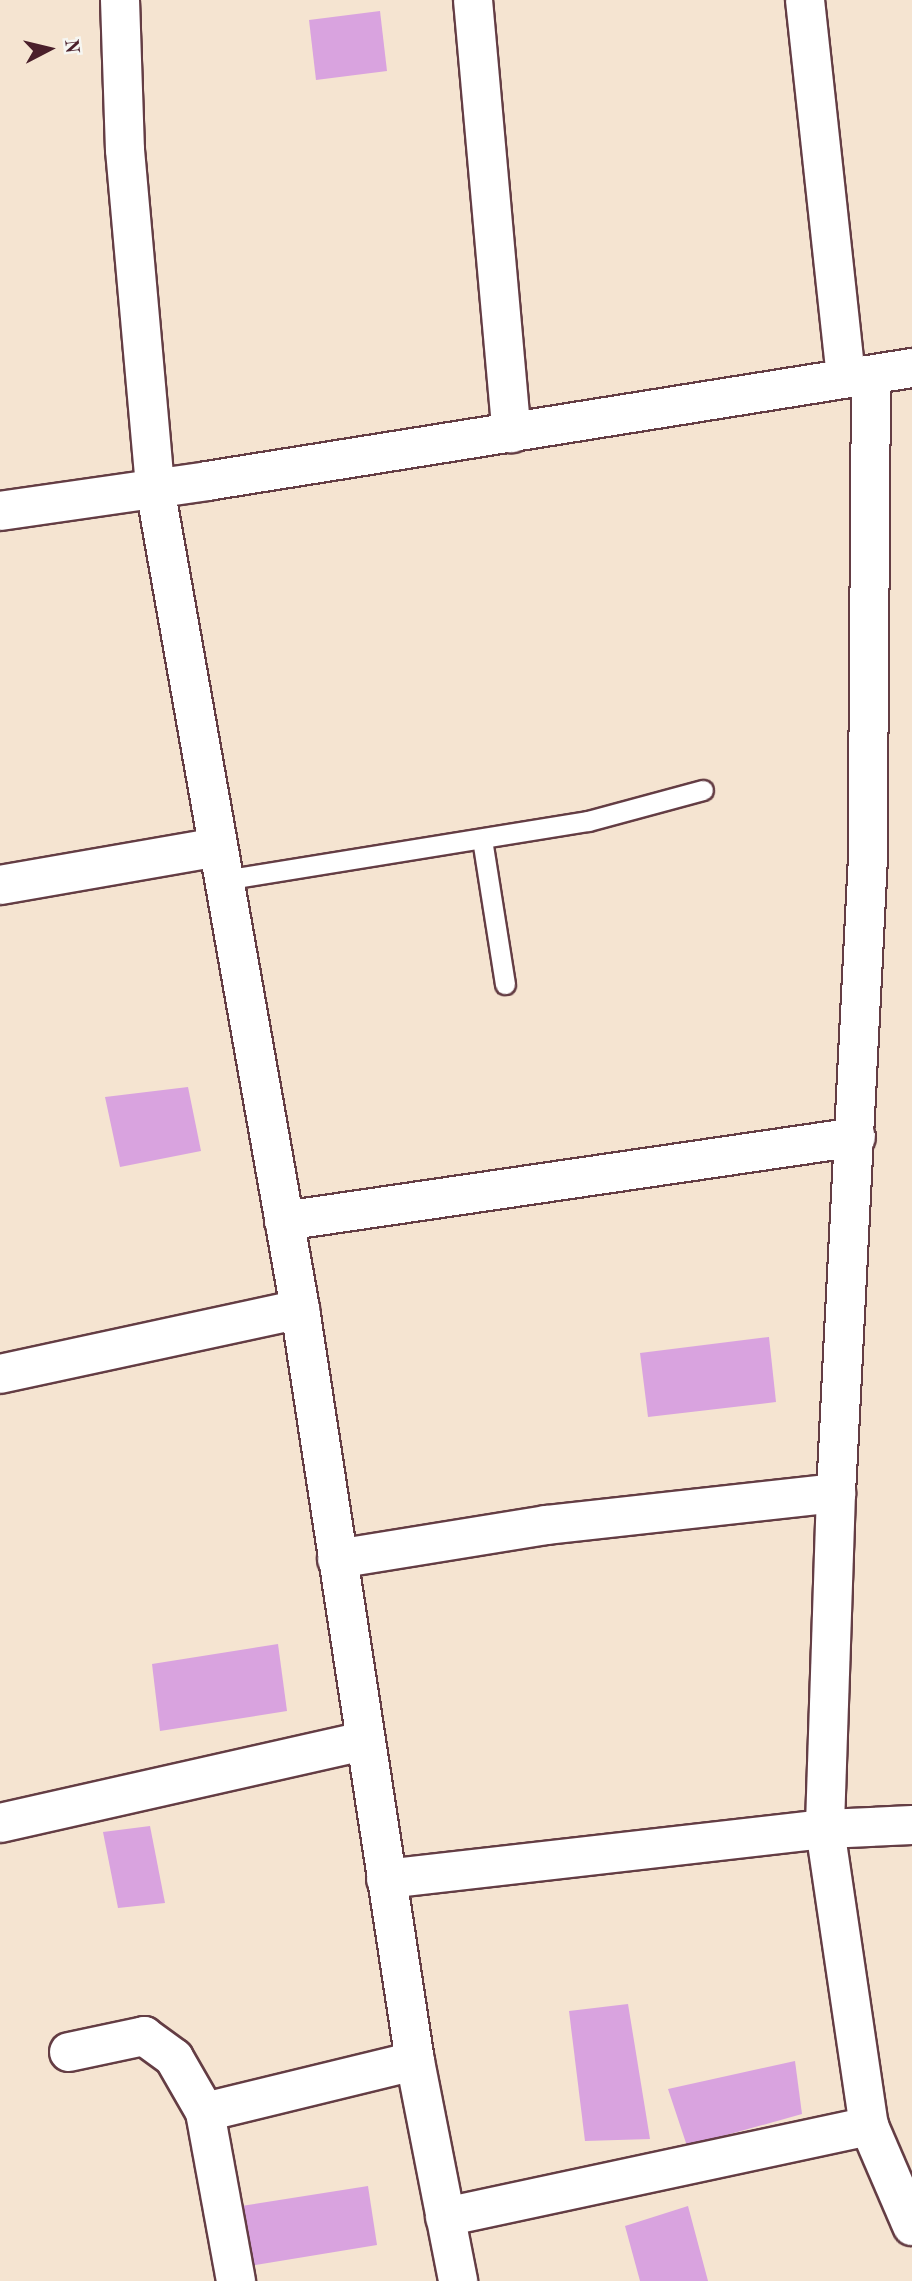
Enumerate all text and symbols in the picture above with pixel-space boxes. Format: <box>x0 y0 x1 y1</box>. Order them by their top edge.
north arrow <box>14 14 84 84</box>
text: N <box>60 38 81 55</box>

